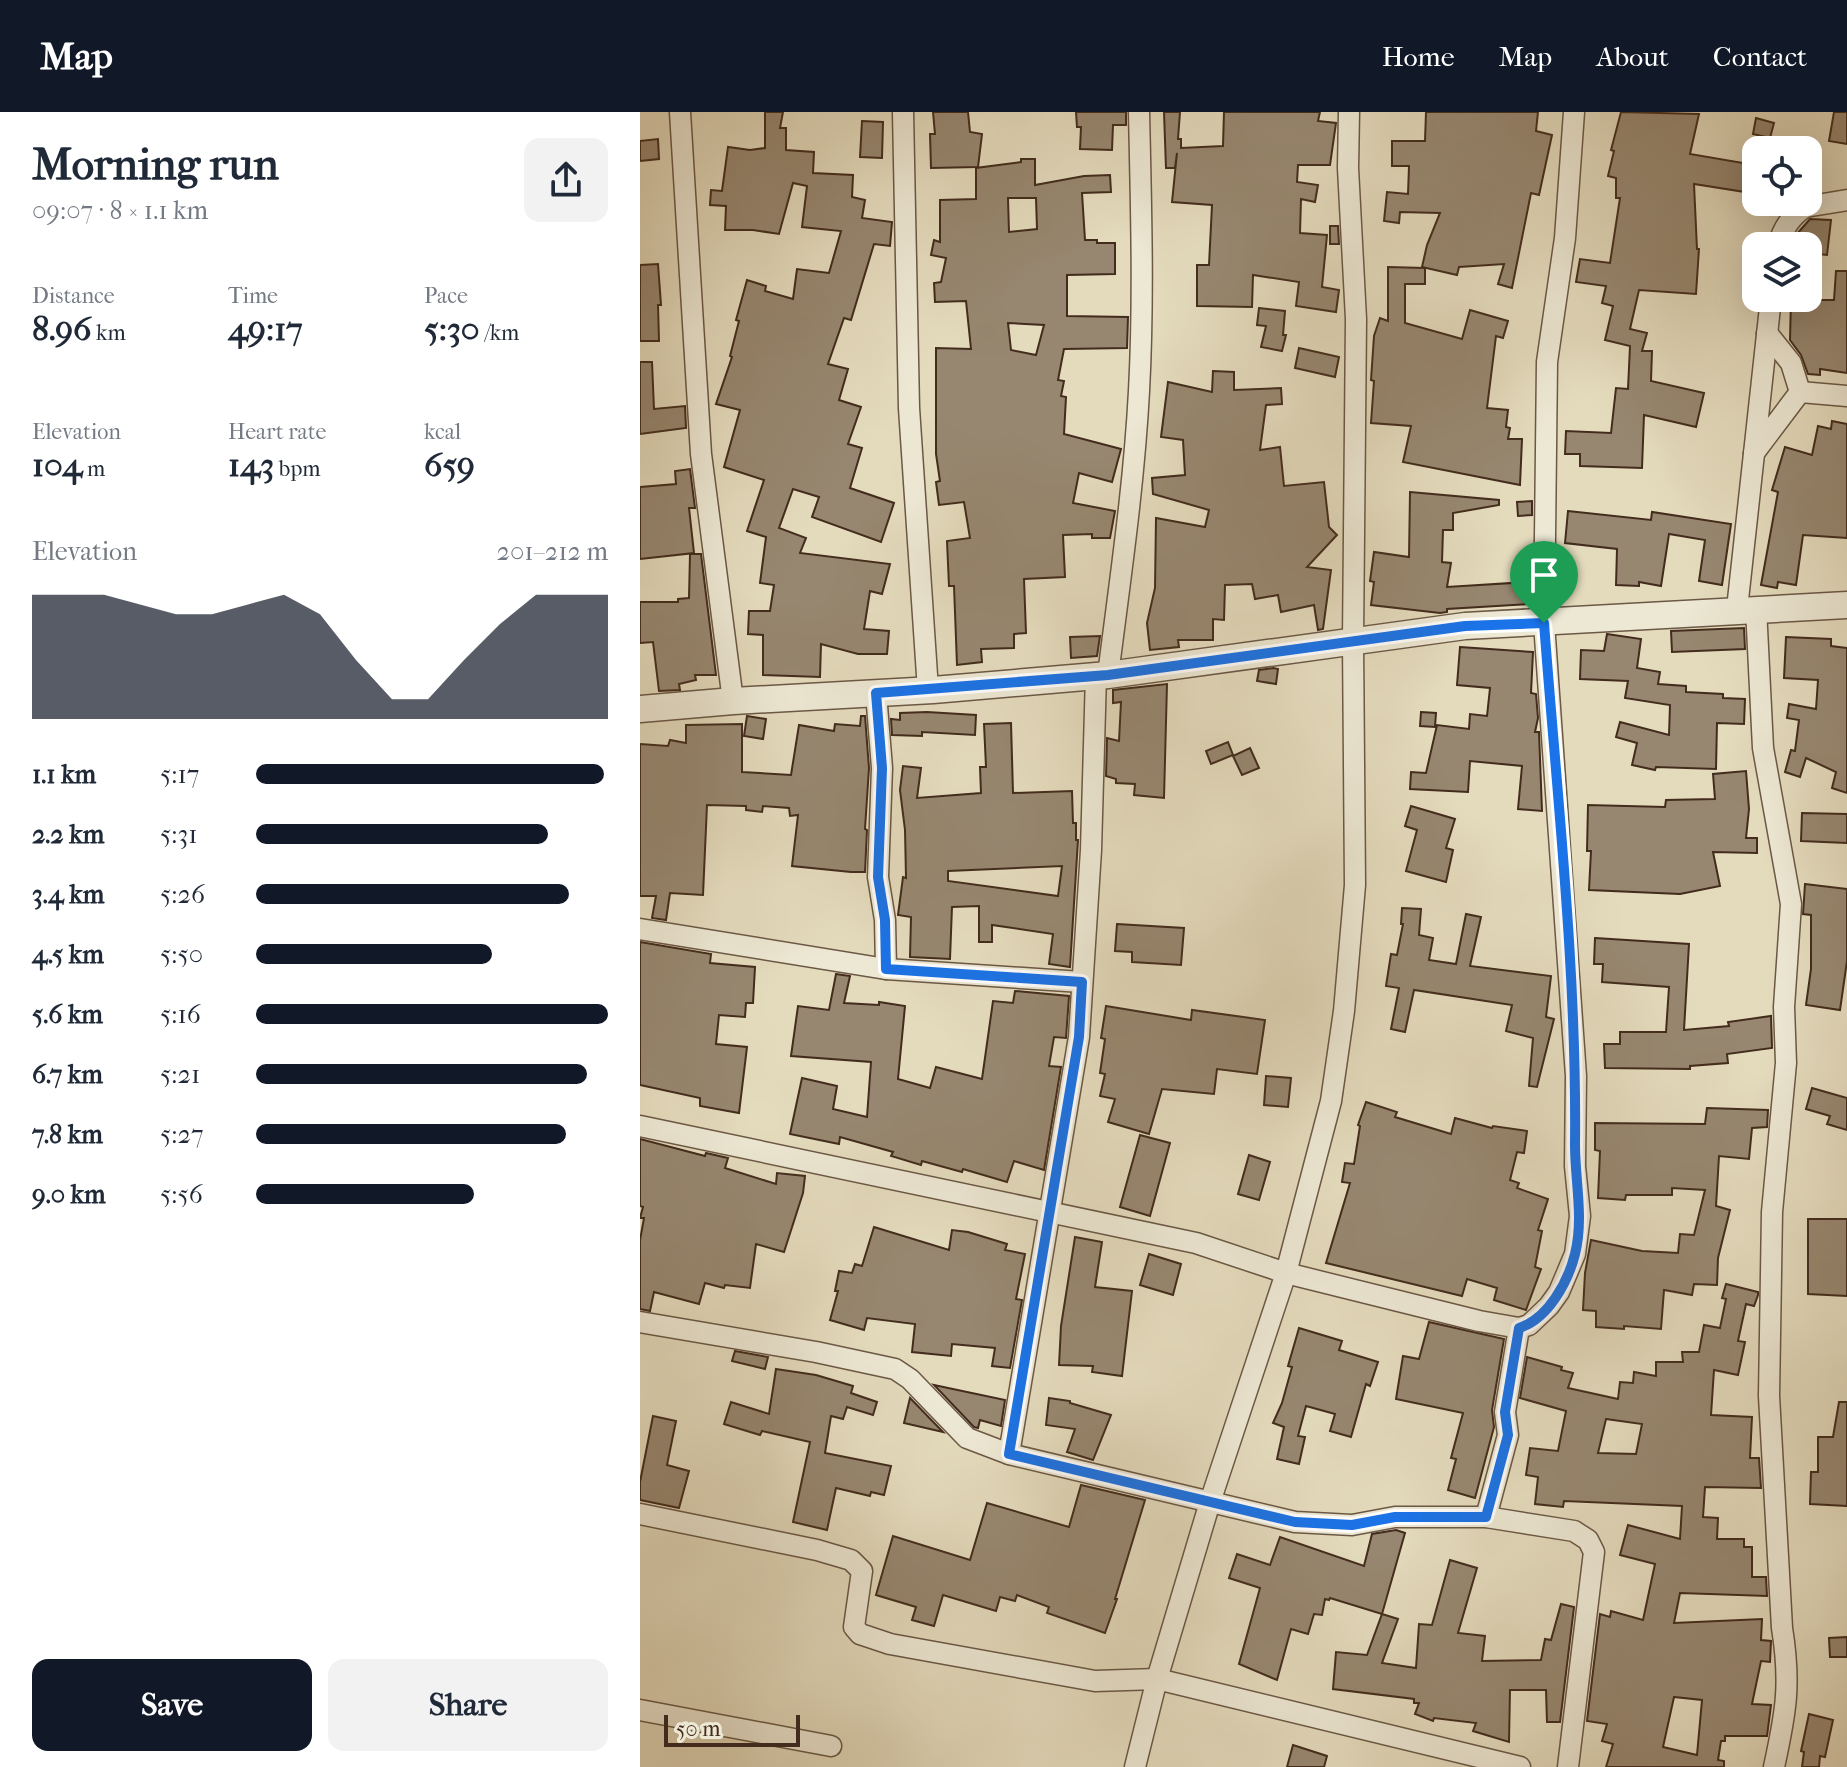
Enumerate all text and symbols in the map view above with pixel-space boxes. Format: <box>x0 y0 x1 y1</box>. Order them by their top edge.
text: Map <box>40 34 113 79</box>
text: Home <box>1382 40 1455 73</box>
text: Map <box>1499 40 1552 73</box>
text: About <box>1596 40 1669 73</box>
text: Contact <box>1713 40 1807 73</box>
map controls <box>1742 136 1822 312</box>
button: locate <box>1742 136 1822 216</box>
button: share <box>524 138 608 222</box>
text: Morning run <box>32 139 279 190</box>
text: 09:07 · 8 × 1.1 km <box>32 195 208 226</box>
button: layers <box>1742 232 1822 312</box>
text: Distance <box>32 283 115 309</box>
text: Time <box>228 283 278 309</box>
text: Pace <box>424 283 468 309</box>
text: 8.96 <box>32 309 91 349</box>
text: 49:17 <box>228 309 303 349</box>
text: 5:30 <box>424 309 480 349</box>
text: km <box>91 320 126 346</box>
text: /km <box>480 320 519 346</box>
text: Elevation <box>32 419 121 445</box>
text: Heart rate <box>228 419 327 445</box>
text: kcal <box>424 419 461 445</box>
text: 104 <box>32 445 82 485</box>
text: 143 <box>228 445 274 485</box>
text: 659 <box>424 445 475 485</box>
text: m <box>82 456 105 482</box>
text: bpm <box>274 456 321 482</box>
text: Elevation <box>32 536 137 567</box>
text: 201–212 m <box>497 536 608 567</box>
pin <box>1510 541 1578 623</box>
icon: arrive <box>1522 553 1566 597</box>
text: 1.1 km <box>32 759 96 790</box>
text: 5:17 <box>160 759 199 790</box>
text: 2.2 km <box>32 819 104 850</box>
text: 5:31 <box>160 819 197 850</box>
text: 3.4 km <box>32 879 104 910</box>
text: 5:26 <box>160 879 205 910</box>
text: 4.5 km <box>32 939 104 970</box>
text: 5:50 <box>160 939 203 970</box>
text: 5.6 km <box>32 999 103 1030</box>
text: 5:16 <box>160 999 201 1030</box>
text: 6.7 km <box>32 1059 103 1090</box>
text: 5:21 <box>160 1059 200 1090</box>
text: 7.8 km <box>32 1119 103 1150</box>
text: 5:27 <box>160 1119 203 1150</box>
text: 9.0 km <box>32 1179 106 1210</box>
text: 5:56 <box>160 1179 203 1210</box>
button: Save <box>32 1659 312 1751</box>
button: Share <box>328 1659 608 1751</box>
scale bar <box>664 1711 800 1747</box>
text: 50 m <box>676 1716 721 1742</box>

